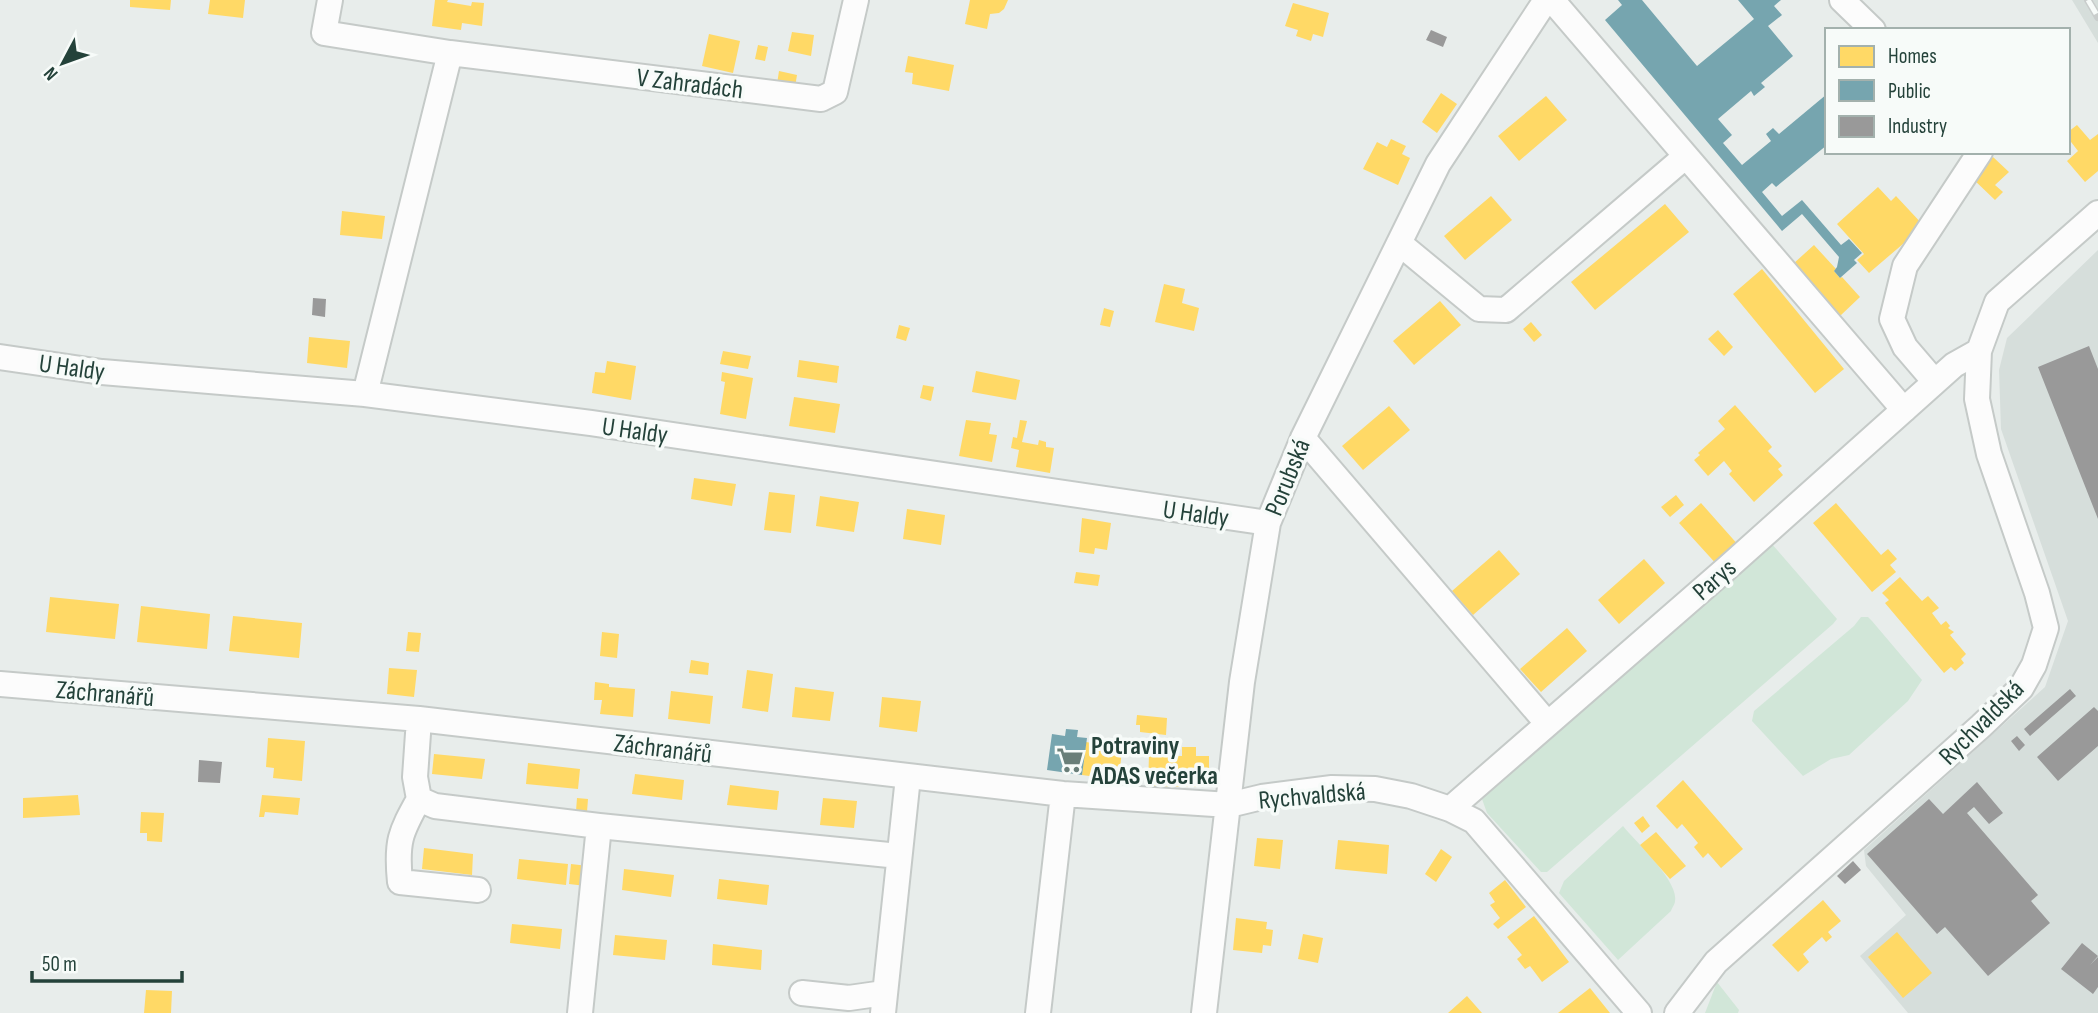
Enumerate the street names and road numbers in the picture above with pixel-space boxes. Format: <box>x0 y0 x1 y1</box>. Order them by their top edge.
street label: V Zahradách <box>635 63 745 106</box>
street label: U Haldy <box>37 349 107 388</box>
street label: U Haldy <box>600 412 670 451</box>
street label: Porubská <box>1259 435 1318 521</box>
street label: U Haldy <box>1161 495 1231 534</box>
street label: Parys <box>1687 553 1743 607</box>
street label: Rychvaldská <box>1933 674 2031 772</box>
street label: Záchranářů <box>54 675 155 714</box>
street label: Záchranářů <box>612 728 714 771</box>
street label: Rychvaldská <box>1257 776 1367 817</box>

